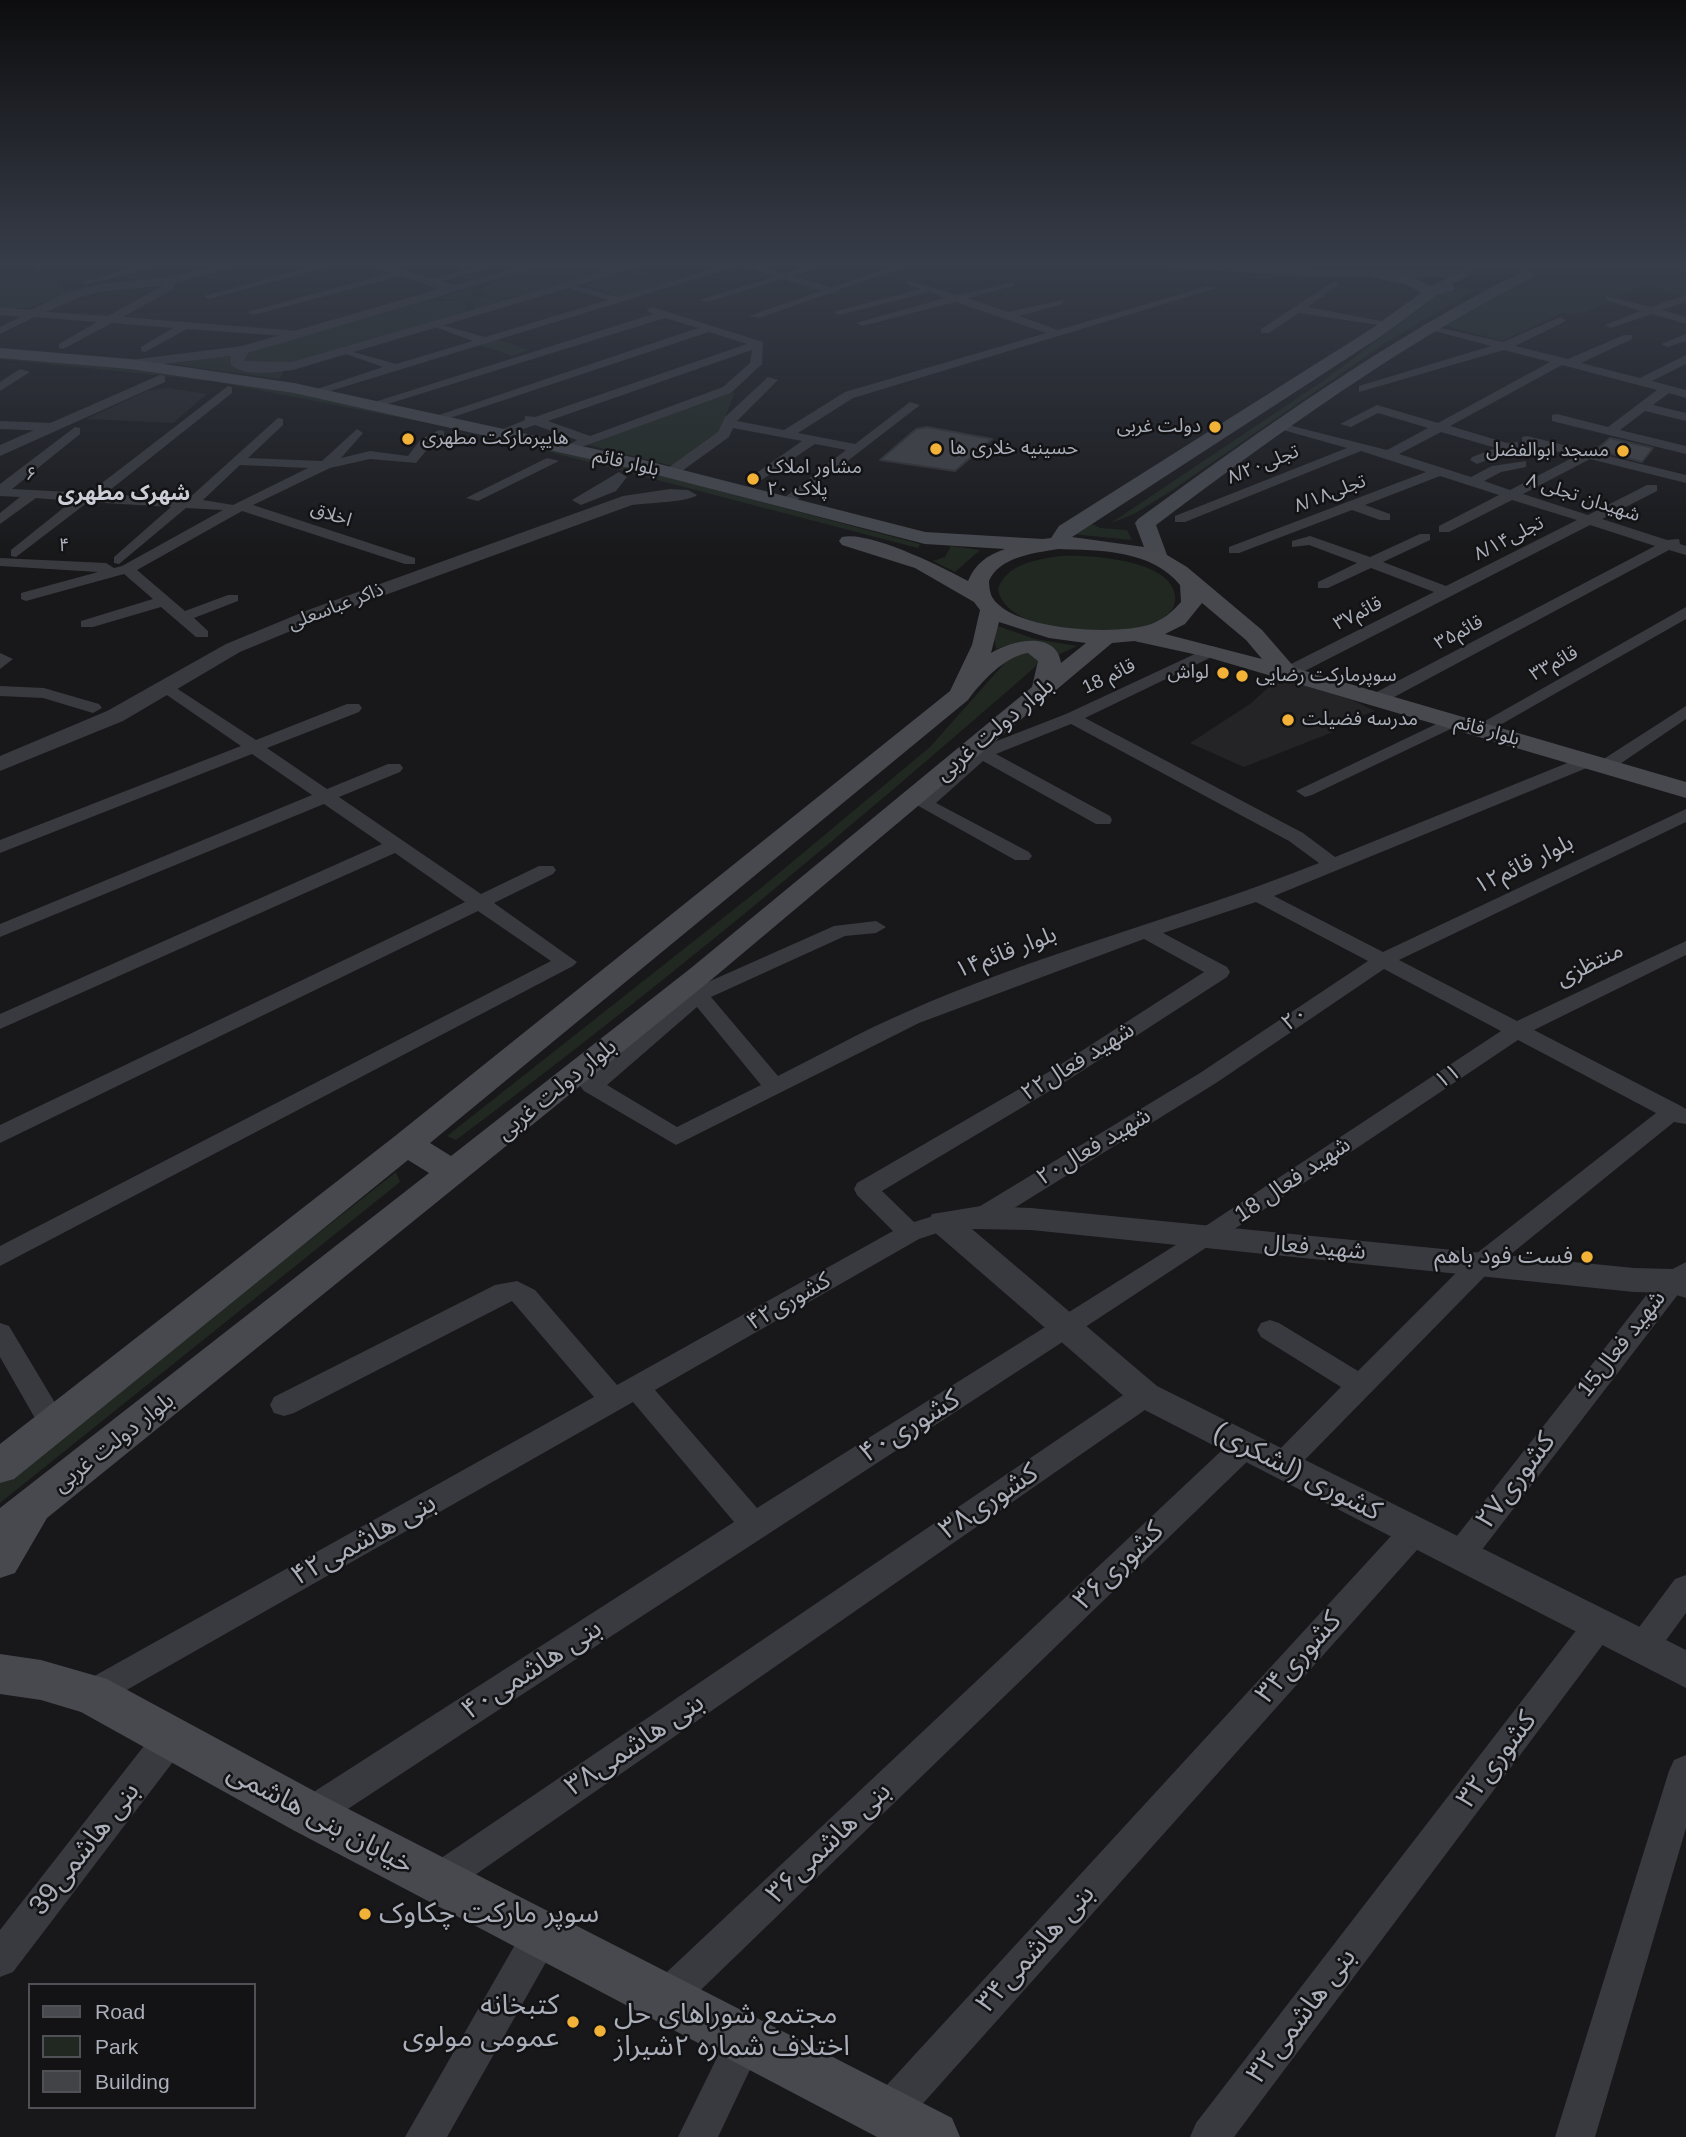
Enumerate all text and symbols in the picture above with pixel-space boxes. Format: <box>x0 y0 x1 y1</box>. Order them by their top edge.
place label: دولت غربی <box>1117 416 1201 438</box>
marker: دولت غربی <box>1207 419 1223 435</box>
place label: هایپرمارکت مطهری <box>422 428 569 450</box>
marker: هایپرمارکت مطهری <box>400 431 416 447</box>
place label: حسینیه خلاری ها <box>950 438 1078 460</box>
street label: تجلی۸/۲۰ <box>1224 440 1302 490</box>
place label: مسجد ابوالفضل <box>1486 440 1609 462</box>
marker: حسینیه خلاری ها <box>928 441 944 457</box>
marker: مسجد ابوالفضل <box>1615 443 1631 459</box>
street label: بلوار قائم <box>591 444 661 482</box>
place label: مشاور املاک پلاک ۲۰ <box>767 457 862 501</box>
street label: ۶ <box>25 463 37 487</box>
street label: شهیدان تجلی ۸ <box>1523 469 1643 527</box>
street label: تجلی۸/۱۸ <box>1291 470 1369 518</box>
marker: مشاور املاک پلاک ۲۰ <box>745 471 761 487</box>
district label: شهرک مطهری <box>58 481 190 507</box>
street label: اخلاق <box>308 498 354 532</box>
street label: تجلی۸‌/۱۴ <box>1470 512 1548 566</box>
street label: ۴ <box>58 534 70 558</box>
street label: ذاکر عباسعلی <box>285 578 387 636</box>
street label: قائم۳۷ <box>1330 592 1386 636</box>
street label: قائم۳۵ <box>1431 611 1487 655</box>
street label: قائم۳۳ <box>1526 642 1582 686</box>
street label: 18 قائم <box>1079 654 1139 700</box>
place label: لواش <box>1168 662 1209 684</box>
marker: لواش <box>1215 665 1231 681</box>
place label: سوپرمارکت رضایی <box>1256 665 1397 687</box>
marker: سوپرمارکت رضایی <box>1234 668 1250 684</box>
street label: بلوار دولت غربی <box>930 672 1060 788</box>
place label: مدرسه فضیلت <box>1302 709 1418 731</box>
street label: بلوار قائم <box>1452 711 1522 751</box>
marker: مدرسه فضیلت <box>1280 712 1296 728</box>
street label: بلوار قائم۱۲ <box>1470 829 1578 901</box>
street label: بلوار قائم۱۴ <box>951 921 1061 985</box>
street label: منتظزی <box>1552 937 1628 993</box>
street label: ۲۰ <box>1276 1000 1314 1038</box>
street label: شهید فعال۲۲ <box>1016 1016 1140 1108</box>
street label: بلوار دولت غربی <box>492 1033 622 1147</box>
street label: ۱۱ <box>1429 1058 1467 1096</box>
street label: شهید فعال۲۰ <box>1032 1102 1156 1192</box>
street label: 18 شهید فعال <box>1230 1131 1356 1229</box>
street label: شهید فعال <box>1263 1230 1367 1266</box>
place label: فست فود باهم <box>1434 1243 1573 1271</box>
marker: فست فود باهم <box>1579 1249 1595 1265</box>
street label: کشوری۴۲ <box>742 1267 836 1337</box>
street label: 15شهید فعال <box>1572 1285 1672 1403</box>
street label: کشوری۴۰ <box>854 1383 966 1471</box>
street label: بلوار دولت غربی <box>48 1387 180 1499</box>
street label: کشوری (لشکری) <box>1207 1415 1387 1529</box>
street label: کشوری۲۷ <box>1469 1426 1563 1536</box>
street label: کشوری۳۸ <box>933 1457 1045 1547</box>
street label: بنی هاشمی۴۲ <box>286 1486 442 1594</box>
street label: کشوری۳۶ <box>1067 1515 1171 1617</box>
street label: کشوری۳۴ <box>1249 1605 1349 1711</box>
street label: بنی هاشمی۴۰ <box>456 1612 608 1728</box>
street label: بنی هاشمی۳۸ <box>559 1686 711 1804</box>
street label: کشوری۳۲ <box>1450 1705 1544 1815</box>
street label: خیابان بنی هاشمی <box>221 1756 419 1882</box>
street label: بنی هاشمی۳۶ <box>760 1775 898 1911</box>
street label: بنی هاشمی39 <box>23 1776 147 1922</box>
street label: بنی هاشمی۳۴ <box>970 1878 1102 2020</box>
place label: سوپر مارکت چکاوک <box>379 1897 599 1931</box>
marker: سوپر مارکت چکاوک <box>357 1906 373 1922</box>
street label: بنی هاشمی۳۲ <box>1240 1942 1364 2090</box>
legend <box>28 1983 256 2109</box>
place label: کتبخانه عمومی مولوی <box>403 1989 559 2055</box>
place label: مجتمع شوراهای حل اختلاف شماره ۲شیراز <box>614 1998 850 2064</box>
text: Road <box>95 2000 145 2023</box>
marker: کتبخانه عمومی مولوی <box>565 2014 581 2030</box>
marker: مجتمع شوراهای حل اختلاف شماره ۲شیراز <box>592 2023 608 2039</box>
text: Park <box>95 2035 138 2058</box>
text: Building <box>95 2070 170 2093</box>

